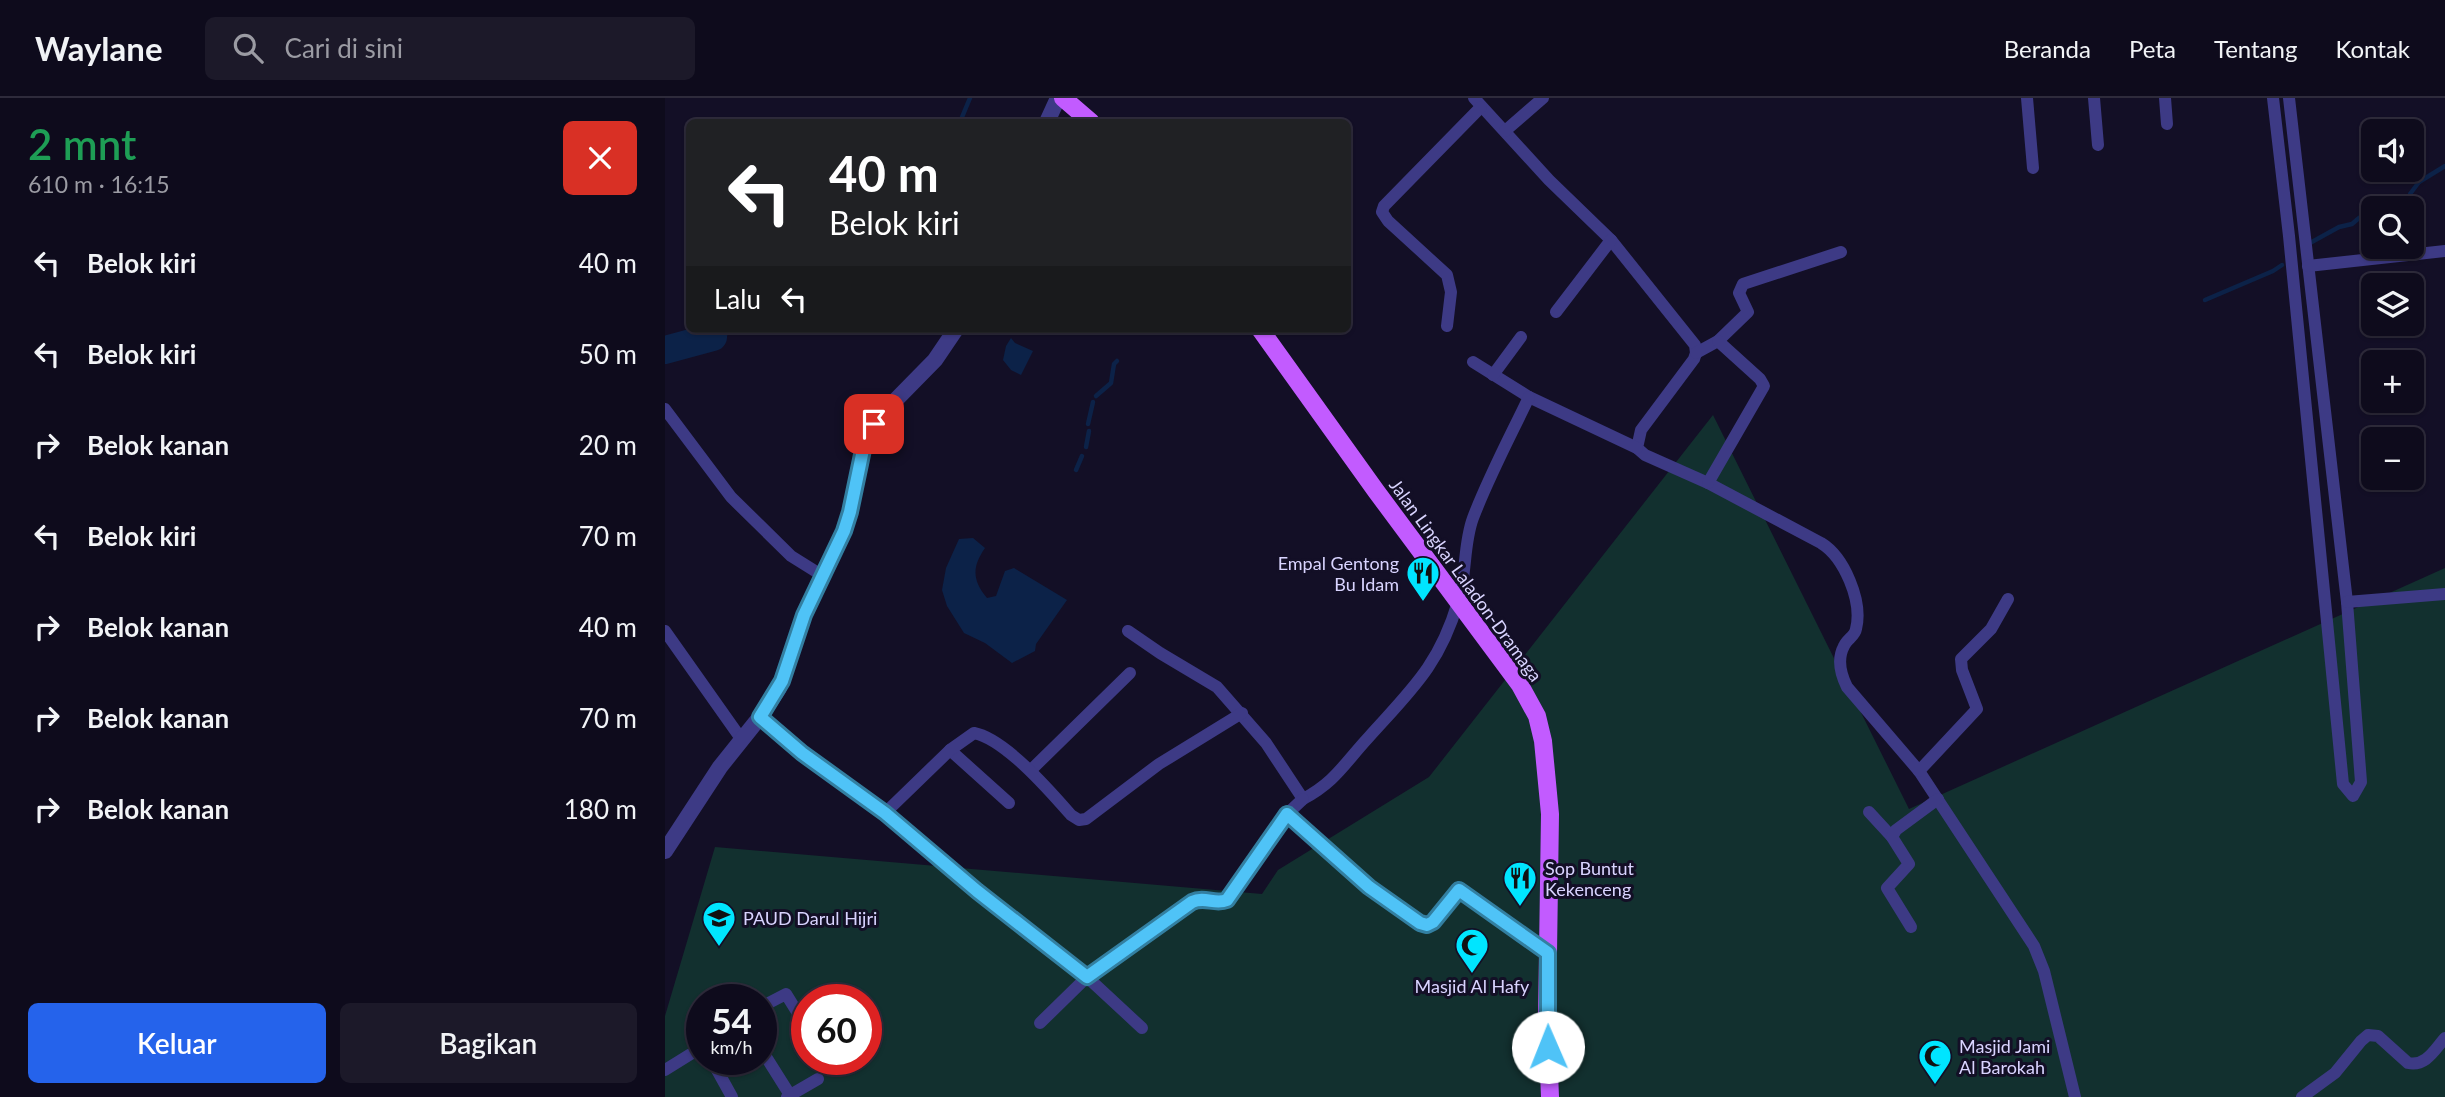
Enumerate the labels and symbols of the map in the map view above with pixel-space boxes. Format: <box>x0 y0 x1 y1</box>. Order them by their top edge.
pin <box>844 394 904 454</box>
street label: Jalan Lingkar Laladon-Dramaga <box>1385 474 1547 686</box>
place label: Empal Gentong Bu Idam <box>1278 552 1399 595</box>
restaurant icon: Empal Gentong Bu Idam <box>1404 554 1442 603</box>
place label: Sop Buntut Kekenceng <box>1545 857 1635 900</box>
restaurant icon: Sop Buntut Kekenceng <box>1501 859 1539 908</box>
school or university icon: PAUD Darul Hijri <box>700 899 738 948</box>
place label: PAUD Darul Hijri <box>743 907 877 929</box>
mosque icon: Masjid Al Hafy <box>1453 926 1491 975</box>
place label: Masjid Al Hafy <box>1415 975 1530 997</box>
speed limit sign: 60 <box>791 984 882 1075</box>
position arrow <box>1511 1010 1585 1084</box>
place label: Masjid Jami Al Barokah <box>1959 1035 2050 1078</box>
mosque icon: Masjid Jami Al Barokah <box>1916 1037 1954 1086</box>

